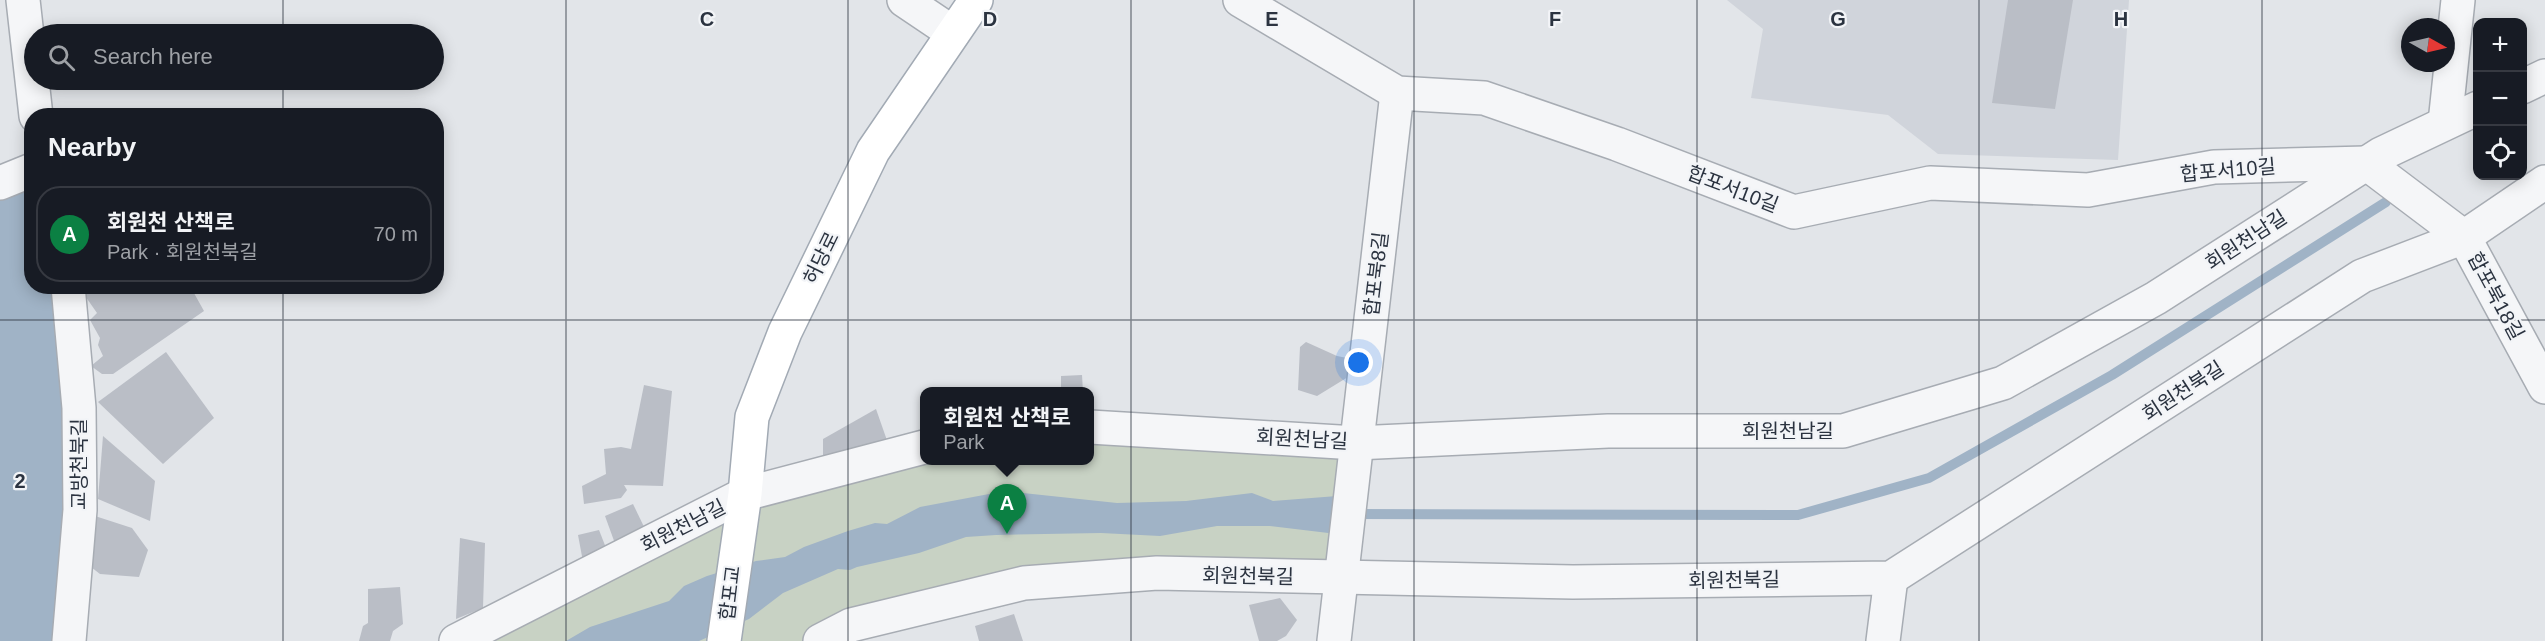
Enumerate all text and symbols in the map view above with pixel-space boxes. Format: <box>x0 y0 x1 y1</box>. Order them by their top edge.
text: C <box>700 8 714 30</box>
text: D <box>983 8 997 30</box>
text: E <box>1265 8 1279 30</box>
text: F <box>1549 8 1561 30</box>
text: G <box>1830 8 1846 30</box>
text: H <box>2114 8 2128 30</box>
north arrow <box>2401 18 2455 72</box>
map controls <box>2473 18 2527 180</box>
button: + <box>2473 18 2527 72</box>
search box <box>24 24 444 90</box>
icon: search <box>45 41 78 74</box>
text: Search here <box>93 44 213 69</box>
button: − <box>2473 72 2527 126</box>
button: locate <box>2473 126 2527 180</box>
text: Nearby <box>48 132 136 162</box>
street label: 합포서10길 <box>2179 155 2277 185</box>
street label: 합포서10길 <box>1684 162 1782 216</box>
street label: 회원천남길 <box>2201 206 2291 274</box>
text: 회원천 산책로 <box>107 210 235 235</box>
text: A <box>62 223 77 245</box>
text: 70 m <box>374 223 418 245</box>
street label: 허당로 <box>799 228 843 288</box>
street label: 합포북8길 <box>1360 231 1392 317</box>
text: Park · 회원천북길 <box>107 241 258 263</box>
street label: 합포북18길 <box>2464 249 2528 343</box>
your location <box>1344 348 1373 377</box>
street label: 회원천북길 <box>2138 357 2228 425</box>
popup <box>920 387 1094 465</box>
text: 회원천 산책로 <box>943 405 1071 430</box>
street label: 교방천북길 <box>68 418 90 510</box>
street label: 회원천남길 <box>1742 420 1834 442</box>
street label: 회원천남길 <box>1255 426 1349 452</box>
text: Park <box>943 431 984 453</box>
text: 2 <box>14 470 26 492</box>
pin: A <box>988 484 1026 534</box>
street label: 회원천남길 <box>637 495 729 557</box>
street label: 합포교 <box>716 564 744 622</box>
street label: 회원천북길 <box>1202 564 1294 588</box>
street label: 회원천북길 <box>1688 568 1780 592</box>

